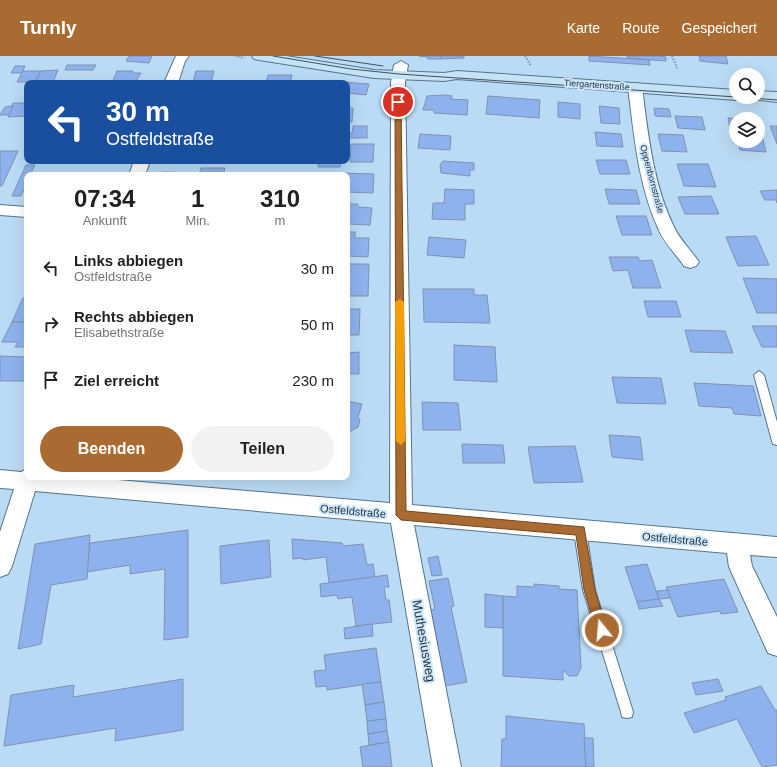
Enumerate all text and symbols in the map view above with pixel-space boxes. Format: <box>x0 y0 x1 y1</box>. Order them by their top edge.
text: Turnly <box>20 17 77 38</box>
text: Karte <box>567 20 600 36</box>
text: Route <box>622 20 660 36</box>
text: Gespeichert <box>682 20 757 36</box>
map controls <box>729 68 765 148</box>
button: search <box>729 68 765 104</box>
street label: Tiergartenstraße <box>564 78 630 92</box>
pin <box>381 85 415 119</box>
icon: arrive <box>387 91 409 113</box>
icon: left <box>40 96 92 148</box>
text: 30 m <box>106 96 170 127</box>
button: layers <box>729 112 765 148</box>
text: Ostfeldstraße <box>106 129 214 149</box>
street label: Oppenbornstraße <box>638 144 666 214</box>
text: 07:34 <box>74 185 135 212</box>
text: 1 <box>191 185 204 212</box>
text: 310 <box>260 185 300 212</box>
text: Ankunft <box>83 213 127 228</box>
text: Min. <box>185 213 210 228</box>
text: m <box>275 213 285 228</box>
text: Links abbiegen <box>74 252 183 269</box>
icon: left <box>40 257 62 279</box>
text: 30 m <box>301 260 334 277</box>
text: Ostfeldstraße <box>74 269 152 284</box>
text: Rechts abbiegen <box>74 308 194 325</box>
icon: right <box>40 313 62 335</box>
text: 50 m <box>301 316 334 333</box>
text: Elisabethstraße <box>74 325 164 340</box>
icon: arrive <box>40 369 62 391</box>
text: Ziel erreicht <box>74 372 159 389</box>
text: 230 m <box>292 372 334 389</box>
button: Beenden <box>40 426 183 472</box>
button: Teilen <box>191 426 334 472</box>
street label: Ostfeldstraße <box>320 502 386 520</box>
street label: Ostfeldstraße <box>642 530 708 548</box>
street label: Muthesiusweg <box>409 599 439 683</box>
position arrow <box>581 609 623 651</box>

